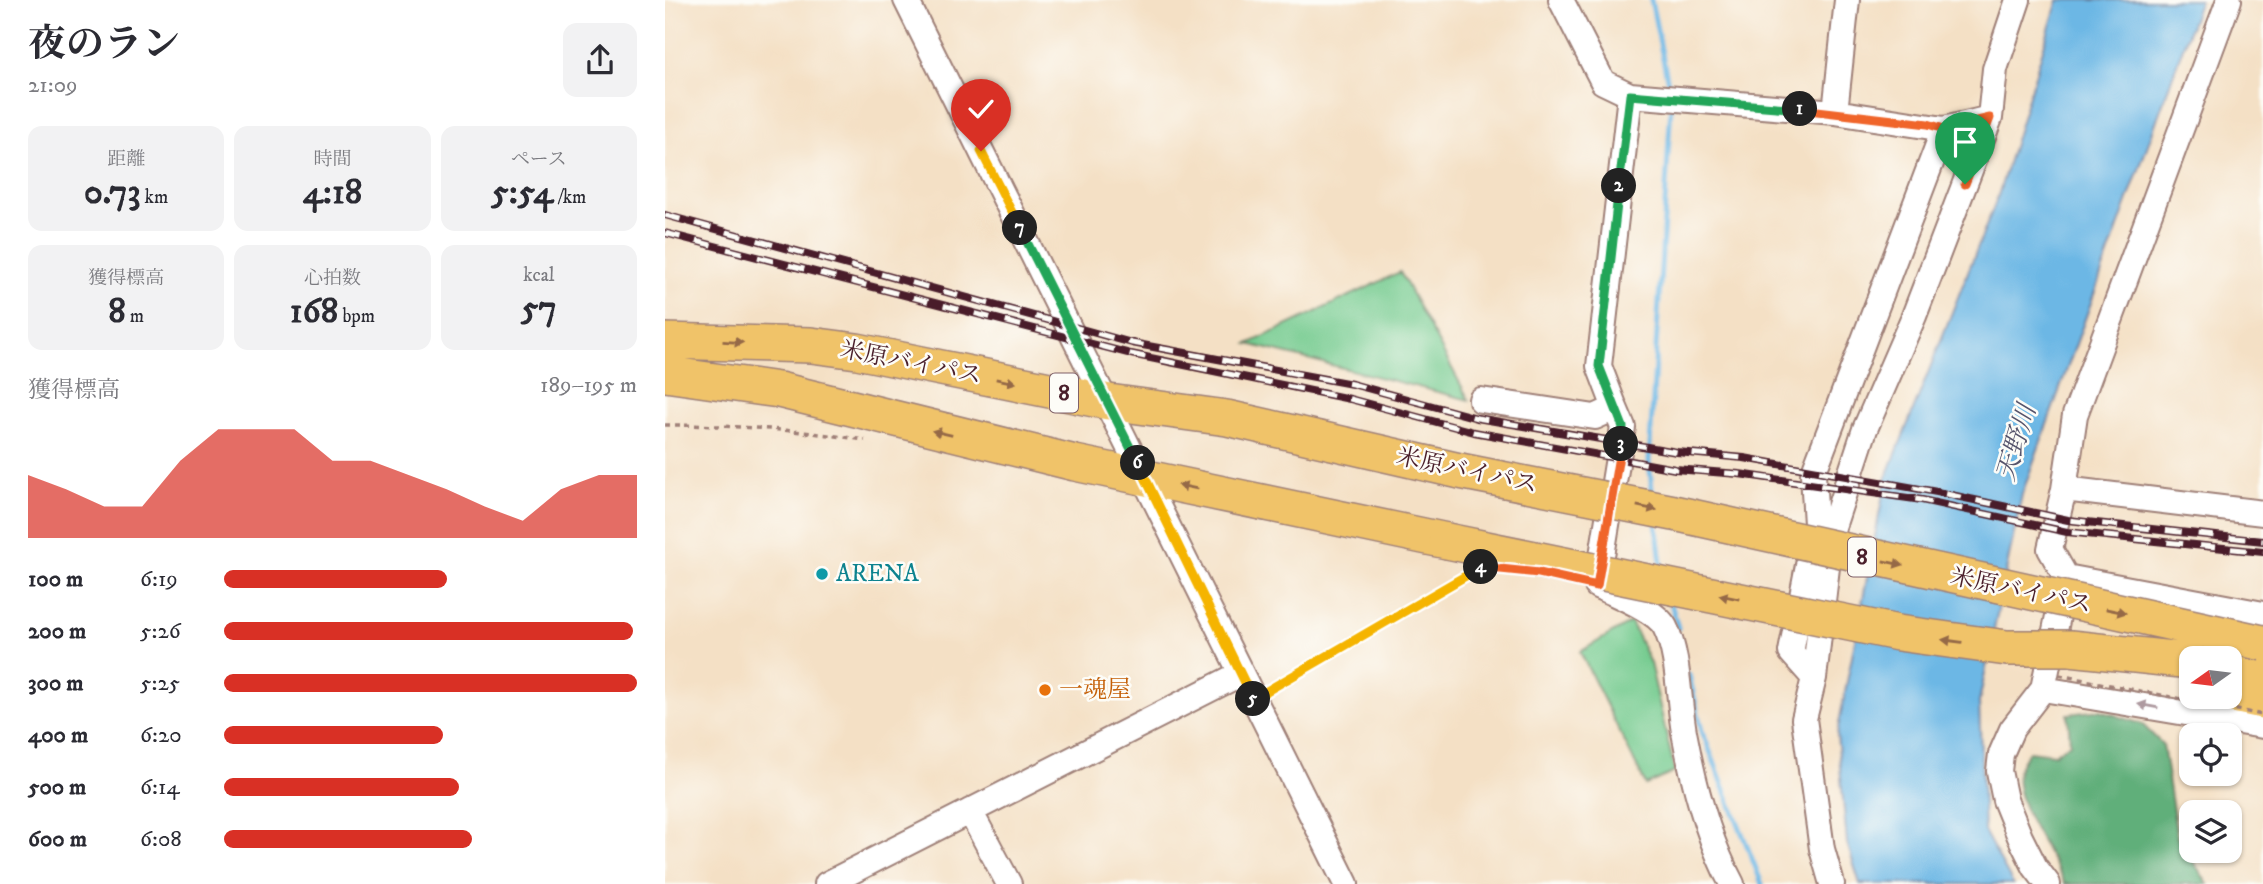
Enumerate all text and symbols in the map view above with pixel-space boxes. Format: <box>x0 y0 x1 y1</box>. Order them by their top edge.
text: 夜のラン <box>28 21 180 69</box>
button: share <box>563 23 637 97</box>
text: 21:09 <box>28 71 78 100</box>
pin <box>951 79 1011 151</box>
icon: check <box>962 90 1000 128</box>
pin: 1 <box>1783 92 1817 126</box>
text: 1 <box>1796 97 1803 120</box>
pin <box>1935 112 1995 184</box>
icon: arrive <box>1946 123 1984 161</box>
text: 距離 <box>107 148 145 171</box>
text: 時間 <box>313 148 352 171</box>
text: ペース <box>511 148 567 171</box>
pin: 2 <box>1601 168 1637 204</box>
text: 0.73 <box>84 171 141 215</box>
text: 4:18 <box>303 171 362 215</box>
text: 5:54 <box>491 171 553 215</box>
text: 2 <box>1614 174 1623 197</box>
text: km <box>141 186 168 209</box>
text: /km <box>553 186 586 209</box>
pin: 7 <box>1003 210 1037 246</box>
text: 7 <box>1014 216 1025 239</box>
text: kcal <box>523 264 554 287</box>
text: 獲得標高 <box>88 267 164 290</box>
text: 心拍数 <box>304 267 361 290</box>
text: 57 <box>521 287 557 331</box>
text: 8 <box>108 290 126 334</box>
text: 168 <box>290 290 338 334</box>
text: m <box>126 305 144 328</box>
text: bpm <box>338 305 375 328</box>
street label: 米原バイパス <box>838 335 984 391</box>
one-way arrow <box>722 336 744 347</box>
text: 189–195 m <box>540 371 637 400</box>
road number: 8 <box>1050 374 1078 412</box>
text: 獲得標高 <box>28 376 120 405</box>
one-way arrow <box>995 376 1017 387</box>
water label: 天野川 <box>1990 398 2045 485</box>
pin: 3 <box>1604 426 1639 462</box>
one-way arrow <box>931 427 953 438</box>
text: 3 <box>1617 432 1624 455</box>
street label: 米原バイパス <box>1394 441 1540 501</box>
pin: 6 <box>1121 446 1155 480</box>
text: 6 <box>1133 451 1142 474</box>
one-way arrow <box>1177 482 1199 493</box>
one-way arrow <box>1636 503 1658 514</box>
road number: 8 <box>1848 538 1876 576</box>
pin: 4 <box>1463 550 1499 584</box>
text: 4 <box>1475 555 1486 578</box>
one-way arrow <box>1882 558 1904 569</box>
place label: ARENA <box>836 559 919 589</box>
street label: 米原バイパス <box>1948 561 2094 621</box>
text: 100 m <box>28 565 83 594</box>
text: 6:19 <box>140 565 178 594</box>
marker: ARENA <box>814 566 830 582</box>
one-way arrow <box>1718 591 1740 602</box>
one-way arrow <box>2105 606 2127 617</box>
text: 200 m <box>28 617 86 646</box>
text: 5:26 <box>140 617 181 646</box>
one-way arrow <box>1941 635 1963 646</box>
north arrow <box>2179 646 2242 709</box>
map controls <box>2179 646 2242 863</box>
text: 300 m <box>28 669 84 698</box>
text: 5:25 <box>140 669 180 698</box>
place label: 一魂屋 <box>1059 675 1131 705</box>
marker: 一魂屋 <box>1037 682 1053 698</box>
pin: 5 <box>1235 682 1271 716</box>
text: 5 <box>1248 687 1257 710</box>
one-way arrow <box>2136 700 2158 711</box>
text: 400 m <box>28 721 88 750</box>
text: 6:20 <box>140 721 182 750</box>
button: locate <box>2179 723 2242 786</box>
text: 500 m <box>28 773 86 802</box>
text: 6:14 <box>140 773 180 802</box>
button: layers <box>2179 800 2242 863</box>
text: 600 m <box>28 825 87 854</box>
text: 6:08 <box>140 825 182 854</box>

